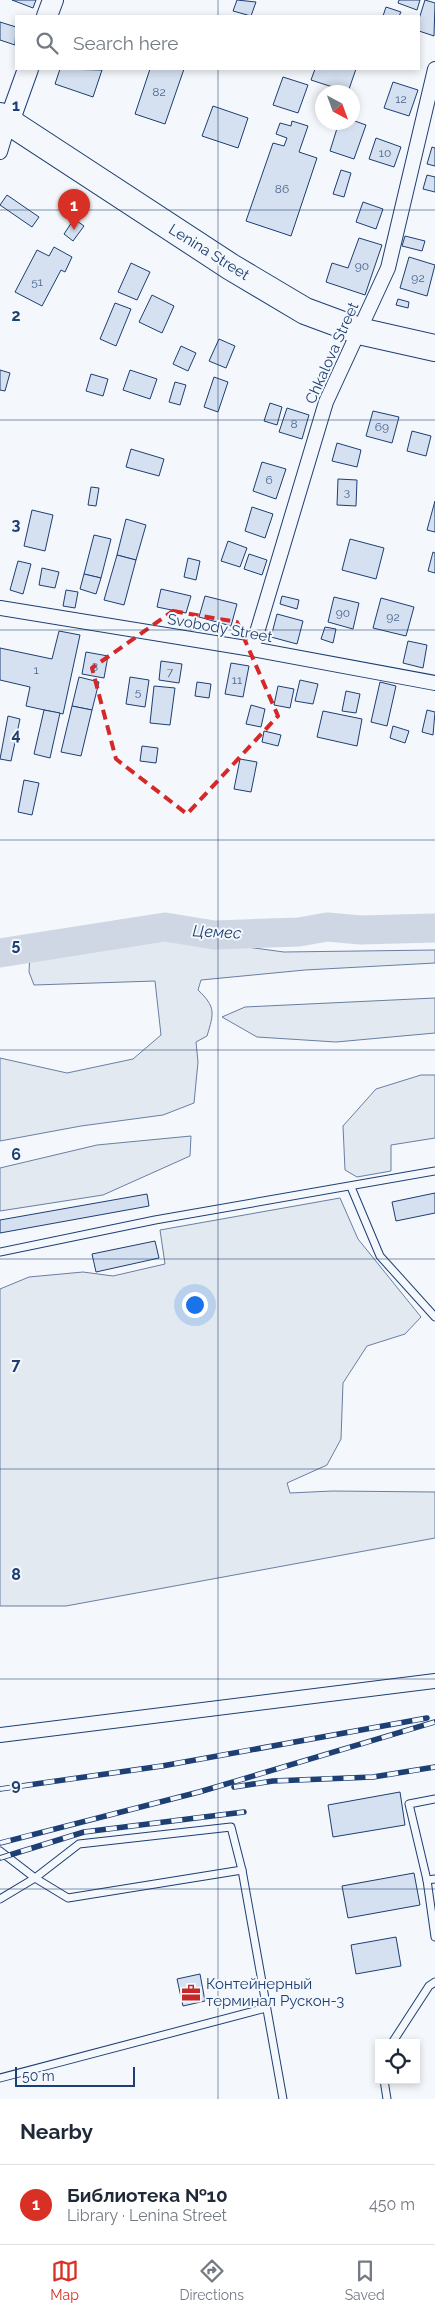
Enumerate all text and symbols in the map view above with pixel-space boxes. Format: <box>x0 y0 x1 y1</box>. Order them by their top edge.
search box <box>15 15 420 70</box>
icon: search <box>33 29 61 57</box>
text: Search here <box>73 32 179 54</box>
house number: 82 <box>152 85 166 99</box>
north arrow <box>315 85 360 130</box>
house number: 12 <box>395 92 407 106</box>
text: 1 <box>12 96 20 115</box>
house number: 10 <box>379 146 391 160</box>
house number: 86 <box>275 182 289 196</box>
pin: 1 <box>58 189 90 230</box>
street label: Lenina Street <box>165 220 253 284</box>
house number: 90 <box>355 259 369 273</box>
house number: 92 <box>411 271 425 285</box>
house number: 51 <box>31 275 43 289</box>
street label: Chkalova Street <box>302 299 362 407</box>
text: 2 <box>11 306 21 325</box>
house number: 8 <box>290 417 298 431</box>
house number: 69 <box>375 420 389 434</box>
house number: 6 <box>265 473 273 487</box>
house number: 3 <box>344 485 350 499</box>
text: 3 <box>12 515 21 534</box>
house number: 90 <box>336 606 350 620</box>
street label: Svobody Street <box>166 610 274 646</box>
house number: 92 <box>386 610 400 624</box>
house number: 3 <box>92 658 98 672</box>
house number: 1 <box>33 663 39 677</box>
house number: 7 <box>167 665 174 679</box>
house number: 11 <box>232 673 242 687</box>
house number: 5 <box>135 685 142 699</box>
text: 4 <box>11 725 21 744</box>
water label: Цемес <box>192 921 242 943</box>
text: 5 <box>12 935 21 954</box>
text: 6 <box>11 1145 21 1164</box>
your location <box>182 1292 208 1318</box>
text: 7 <box>12 1355 21 1374</box>
text: 8 <box>11 1565 21 1584</box>
text: 9 <box>11 1775 21 1794</box>
place label: Контейнерный терминал Рускон-3 <box>206 1975 344 2010</box>
office icon: Контейнерный терминал Рускон-3 <box>180 1982 202 2004</box>
map controls <box>375 2039 420 2084</box>
button: locate <box>375 2039 420 2084</box>
scale bar <box>15 2064 135 2087</box>
text: 50 m <box>22 2068 55 2084</box>
text: Nearby <box>20 2119 93 2144</box>
text: Библиотека №10 <box>67 2184 228 2206</box>
text: 1 <box>32 2195 40 2214</box>
text: 450 m <box>369 2195 415 2214</box>
text: Library · Lenina Street <box>67 2206 227 2225</box>
tab: Map <box>50 2257 79 2303</box>
tab: Directions <box>179 2257 244 2303</box>
tab: Saved <box>345 2257 385 2303</box>

